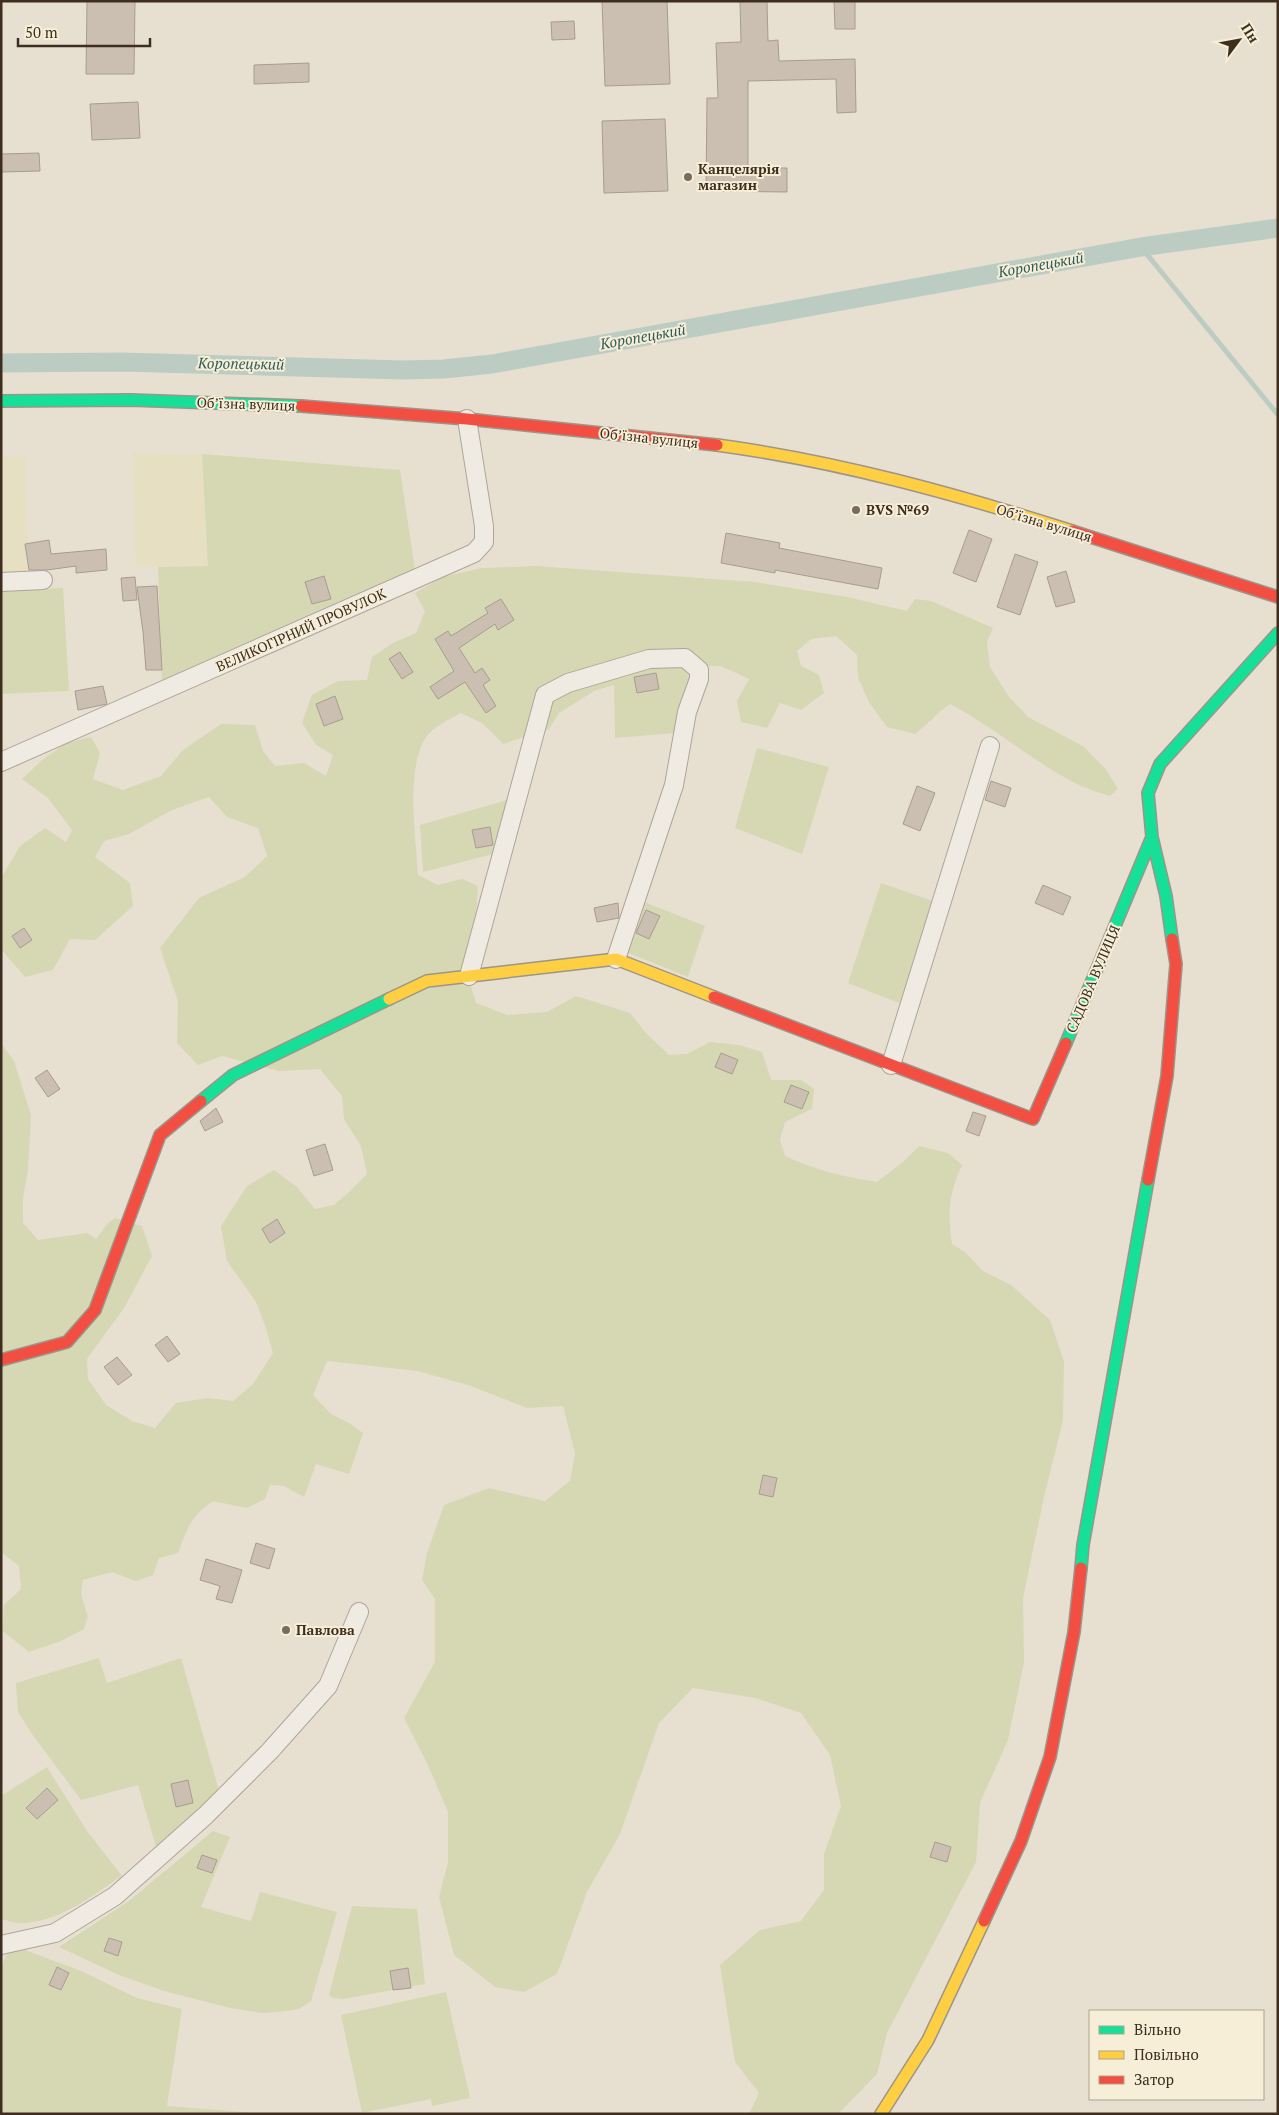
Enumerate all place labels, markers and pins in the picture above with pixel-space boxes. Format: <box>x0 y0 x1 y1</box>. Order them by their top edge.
place label: Канцелярія магазин <box>698 159 779 194</box>
marker: Канцелярія магазин <box>682 171 694 183</box>
place label: BVS №69 <box>866 500 929 519</box>
marker: BVS №69 <box>850 504 862 516</box>
place label: Павлова <box>296 1620 355 1639</box>
marker: Павлова <box>280 1624 292 1636</box>

